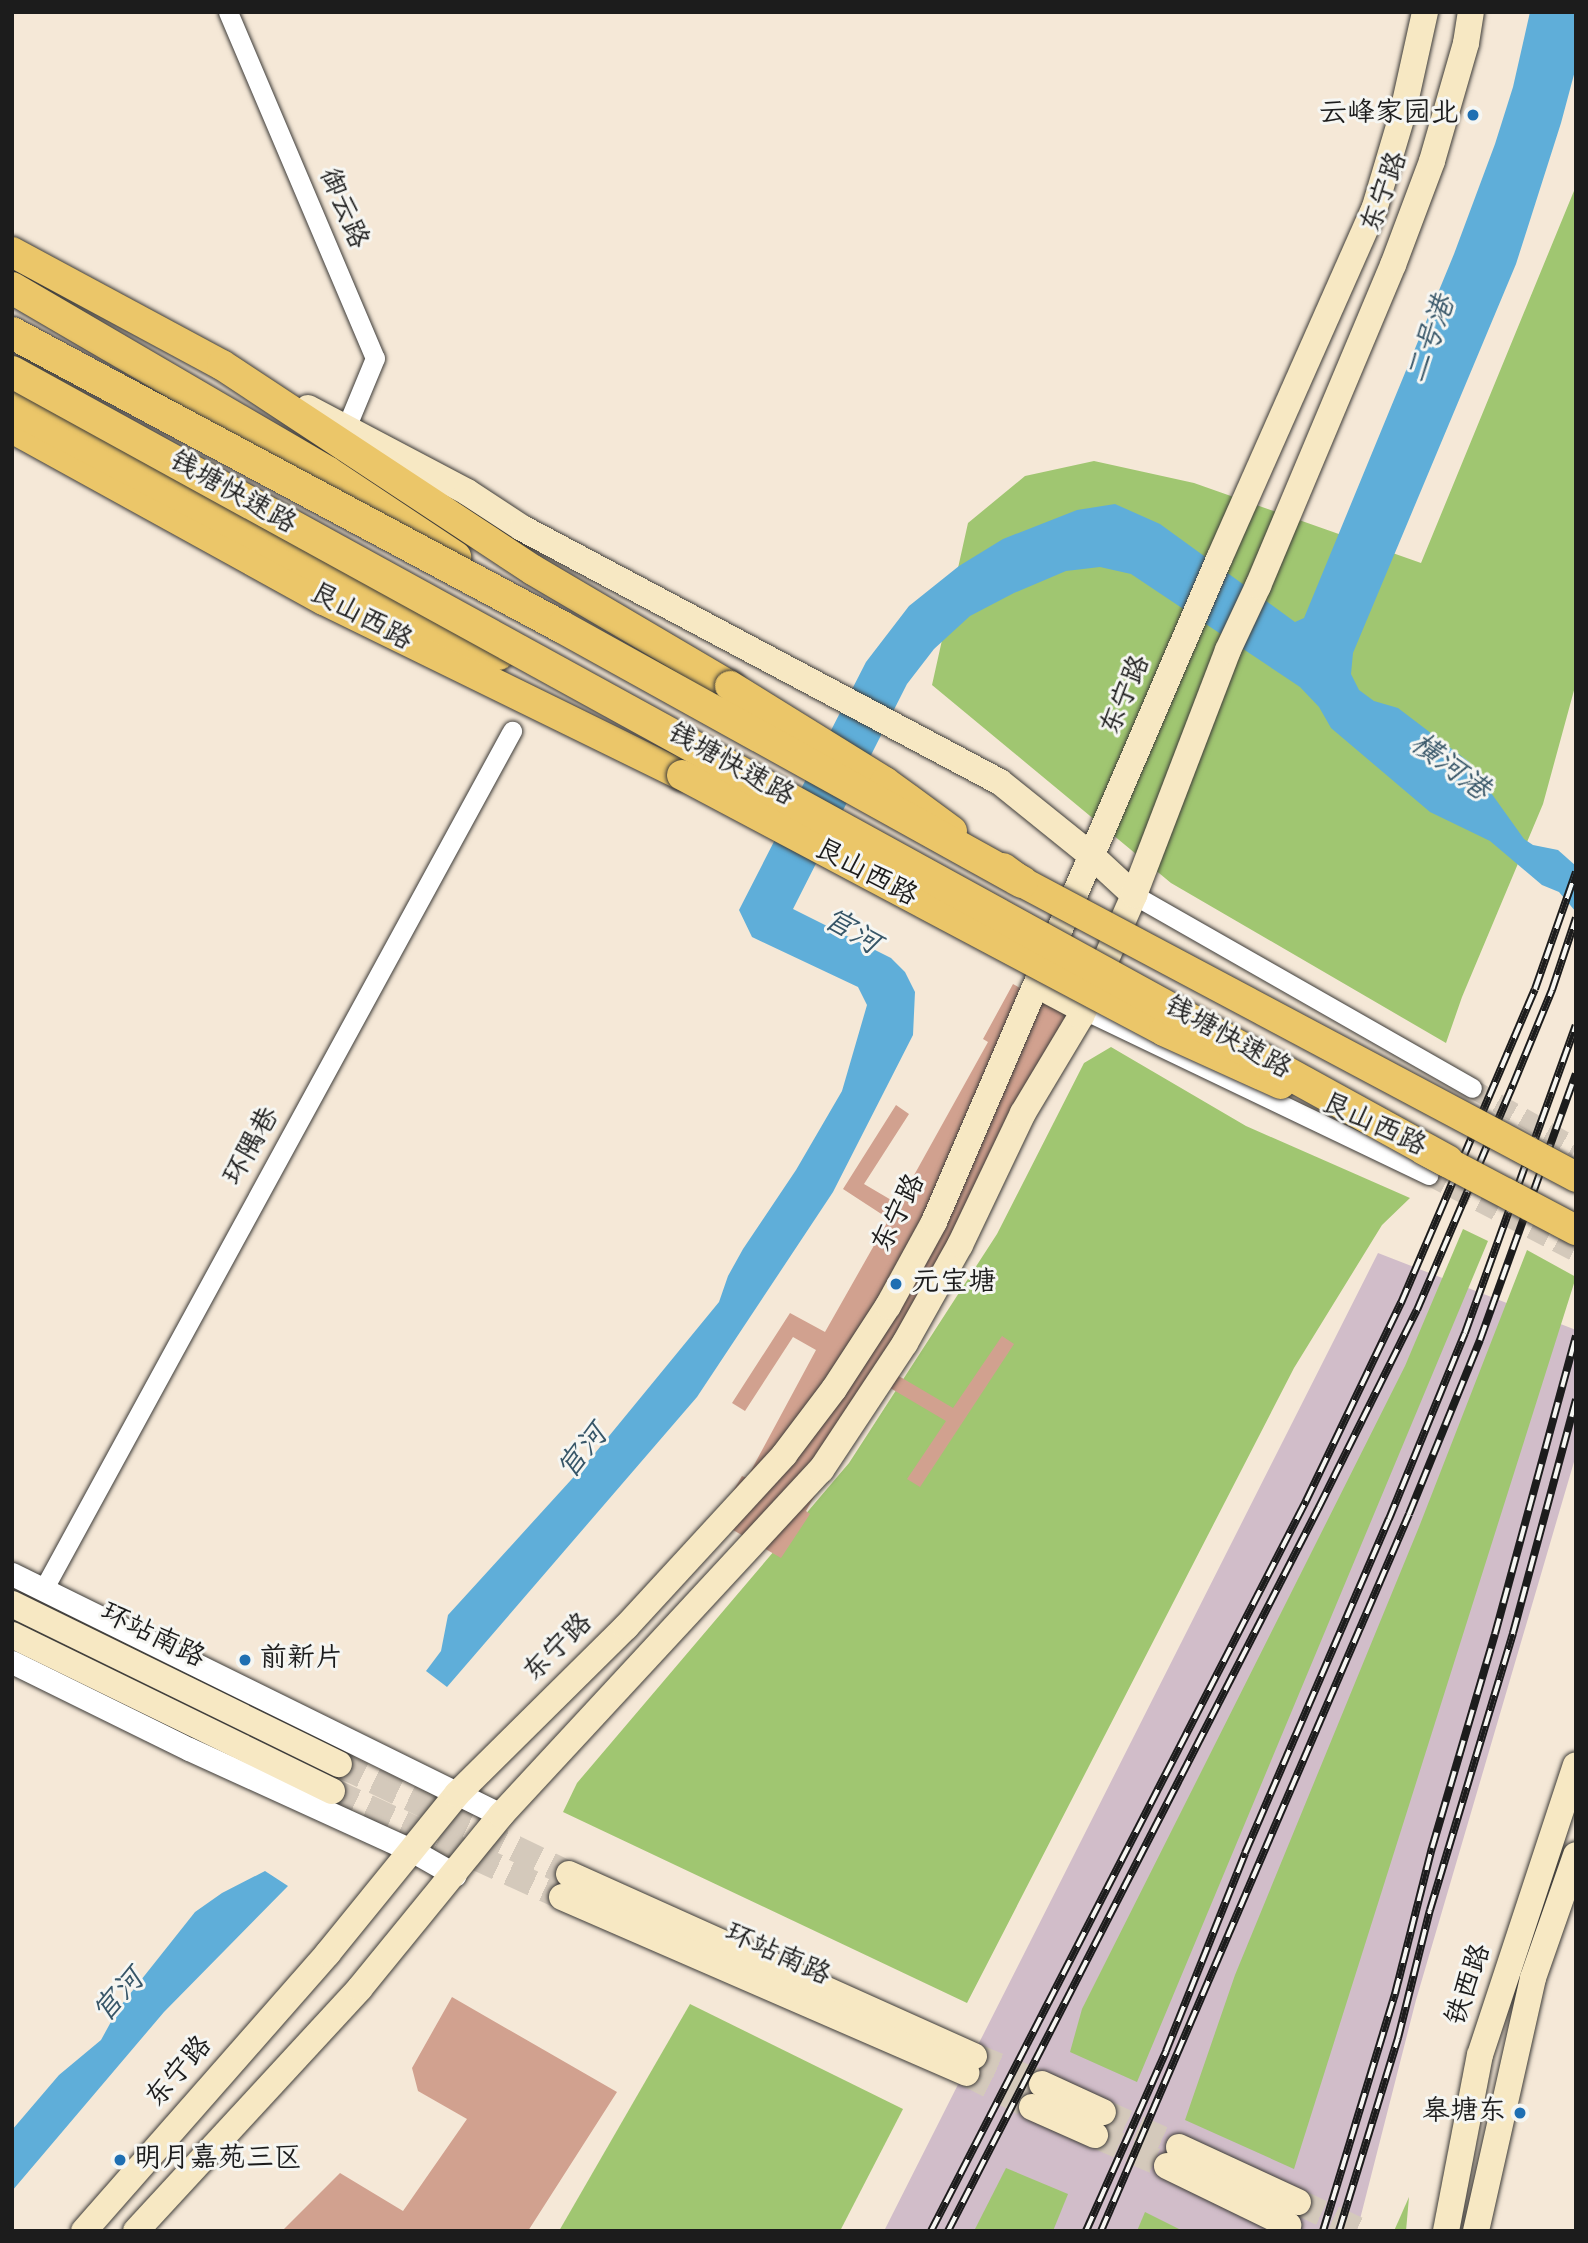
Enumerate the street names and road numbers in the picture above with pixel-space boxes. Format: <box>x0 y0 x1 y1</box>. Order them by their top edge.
street label: 东宁路 <box>1356 148 1416 238</box>
street label: 御云路 <box>310 164 374 254</box>
street label: 钱塘快速路 <box>163 445 301 543</box>
street label: 艮山西路 <box>303 577 417 659</box>
street label: 东宁路 <box>1095 651 1159 741</box>
street label: 钱塘快速路 <box>661 717 799 815</box>
street label: 艮山西路 <box>808 833 922 915</box>
street label: 钱塘快速路 <box>1158 990 1296 1088</box>
street label: 艮山西路 <box>1315 1087 1431 1165</box>
street label: 环隅巷 <box>218 1102 288 1192</box>
street label: 东宁路 <box>866 1169 934 1259</box>
street label: 环站南路 <box>94 1597 210 1677</box>
street label: 东宁路 <box>517 1607 601 1691</box>
street label: 环站南路 <box>719 1918 835 1994</box>
street label: 铁西路 <box>1440 1940 1500 2030</box>
street label: 东宁路 <box>140 2030 220 2116</box>

